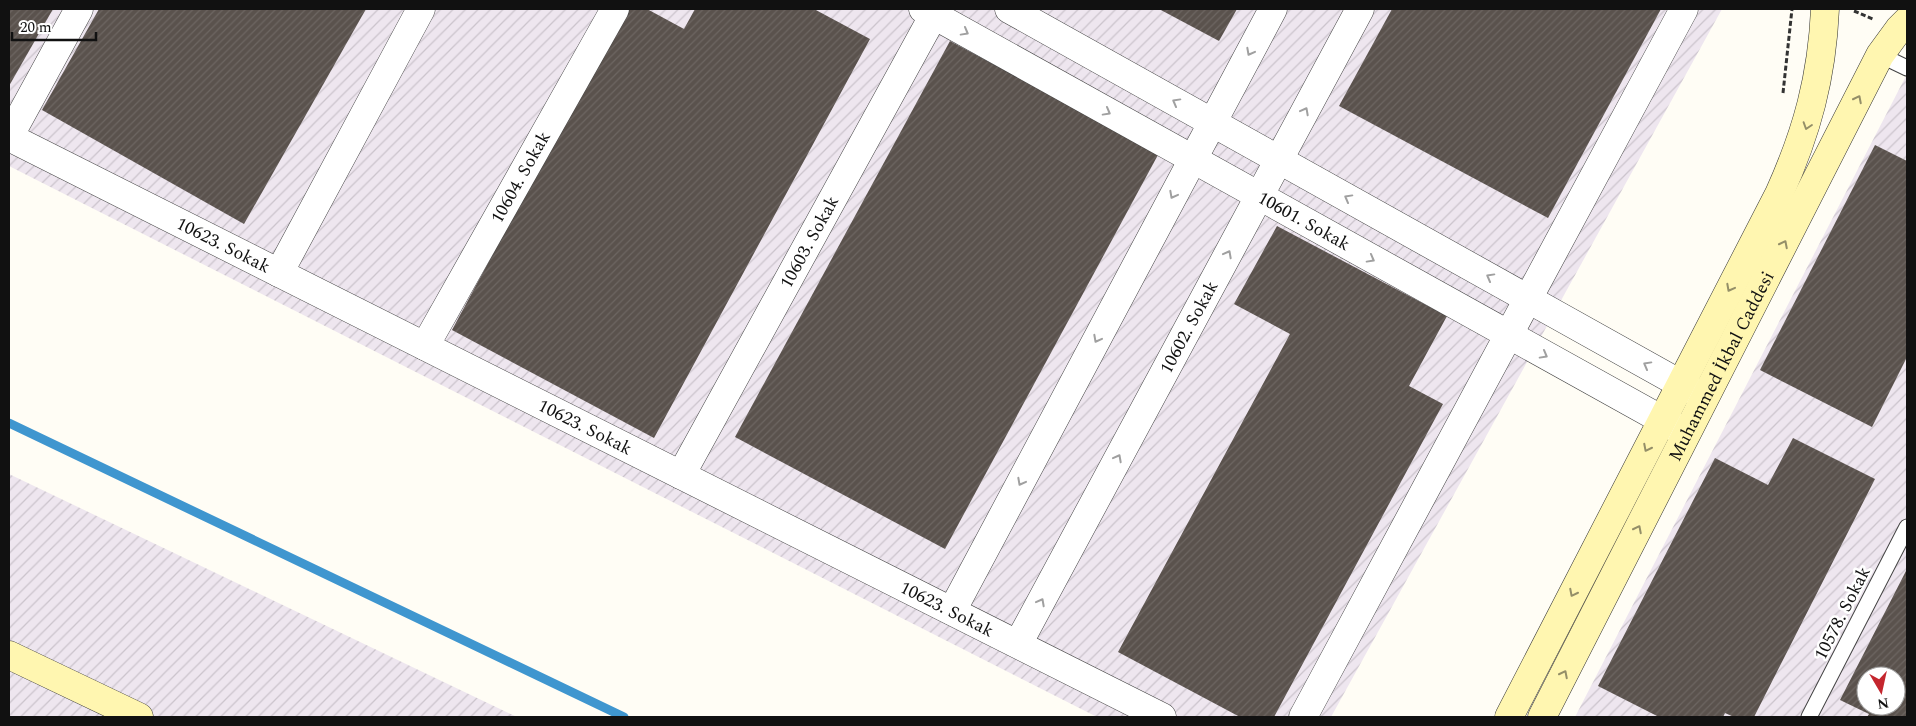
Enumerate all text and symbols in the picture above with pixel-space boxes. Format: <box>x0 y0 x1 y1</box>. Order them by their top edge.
scale bar <box>12 10 96 42</box>
text: 20 m <box>20 16 52 39</box>
one-way arrow <box>960 26 969 36</box>
one-way arrow <box>1246 47 1256 56</box>
one-way arrow <box>1852 96 1862 105</box>
one-way arrow <box>1172 98 1181 108</box>
one-way arrow <box>1102 105 1111 115</box>
one-way arrow <box>1299 107 1309 116</box>
one-way arrow <box>1803 121 1813 129</box>
street label: 10604. Sokak <box>484 126 558 228</box>
street label: 10601. Sokak <box>1253 185 1355 258</box>
one-way arrow <box>1170 190 1180 199</box>
street label: 10603. Sokak <box>773 191 846 293</box>
one-way arrow <box>1345 194 1354 204</box>
street label: 10623. Sokak <box>171 210 275 280</box>
one-way arrow <box>1778 240 1788 249</box>
one-way arrow <box>1222 250 1232 259</box>
one-way arrow <box>1366 253 1375 263</box>
street label: Muhammed İkbal Caddesi <box>1662 266 1781 466</box>
one-way arrow <box>1486 274 1495 284</box>
street label: 10602. Sokak <box>1153 276 1225 379</box>
one-way arrow <box>1726 283 1736 292</box>
one-way arrow <box>1093 333 1103 342</box>
one-way arrow <box>1539 349 1548 359</box>
one-way arrow <box>1643 362 1652 372</box>
street label: 10623. Sokak <box>533 392 637 462</box>
one-way arrow <box>1643 443 1653 452</box>
one-way arrow <box>1112 455 1122 464</box>
one-way arrow <box>1017 477 1027 486</box>
one-way arrow <box>1632 525 1642 534</box>
street label: 10578. Sokak <box>1807 562 1878 665</box>
street label: 10623. Sokak <box>895 574 998 644</box>
one-way arrow <box>1569 587 1579 596</box>
one-way arrow <box>1035 598 1045 607</box>
north arrow <box>1856 666 1906 716</box>
one-way arrow <box>1558 670 1568 679</box>
text: N <box>1876 692 1890 715</box>

